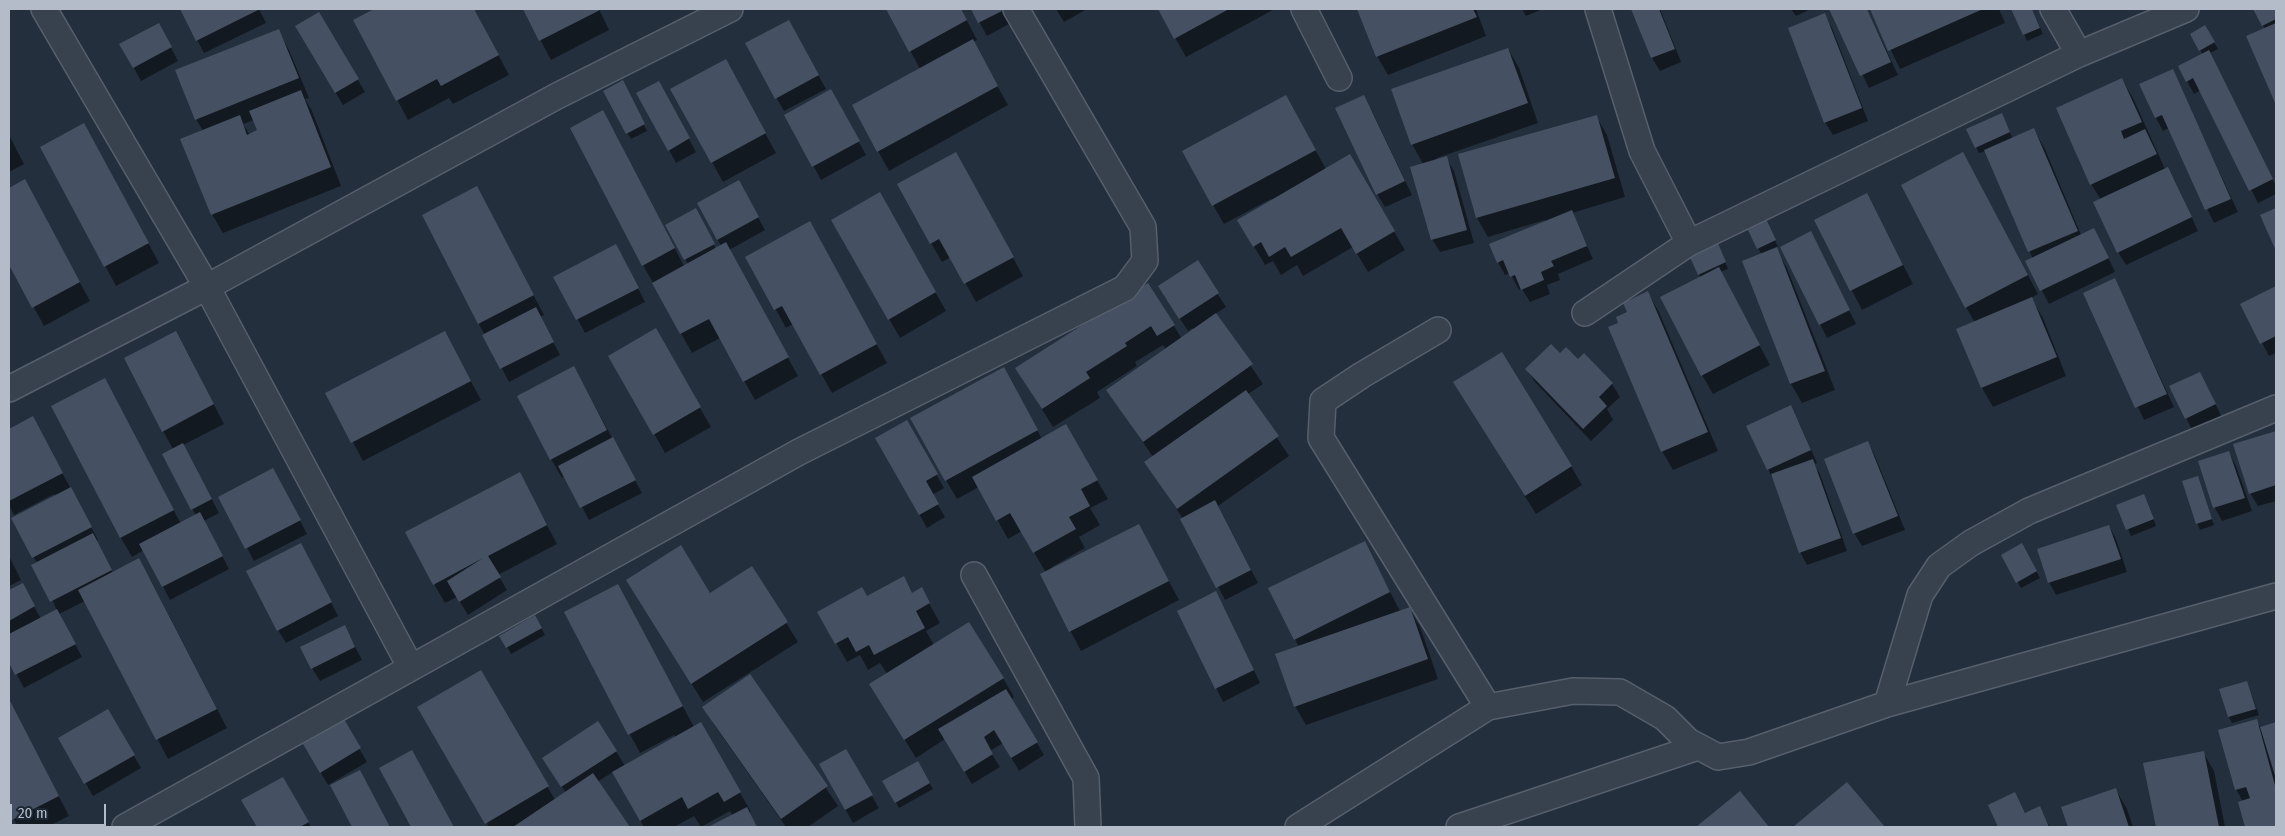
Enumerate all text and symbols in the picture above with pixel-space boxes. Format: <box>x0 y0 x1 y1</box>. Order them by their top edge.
scale bar <box>12 794 109 826</box>
text: 20 m <box>18 804 48 822</box>

